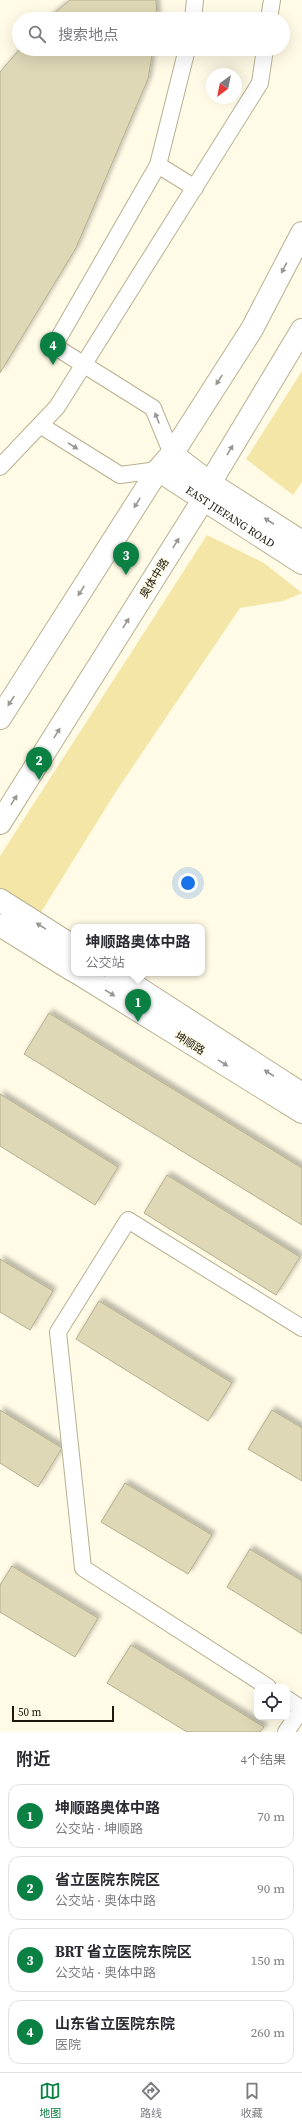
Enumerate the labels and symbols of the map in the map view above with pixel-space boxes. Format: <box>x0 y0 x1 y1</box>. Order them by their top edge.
north arrow <box>206 68 242 104</box>
one-way arrow <box>281 262 287 274</box>
pin: 4 <box>40 332 66 365</box>
one-way arrow <box>215 375 223 385</box>
one-way arrow <box>154 412 160 423</box>
one-way arrow <box>68 442 78 450</box>
one-way arrow <box>227 444 234 456</box>
street label: EAST JIEFANG ROAD <box>182 483 278 552</box>
one-way arrow <box>133 498 141 508</box>
one-way arrow <box>263 517 275 524</box>
one-way arrow <box>172 538 180 548</box>
pin: 3 <box>113 542 139 575</box>
street label: 奥体中路 <box>136 556 172 601</box>
one-way arrow <box>77 585 84 597</box>
one-way arrow <box>122 618 130 628</box>
one-way arrow <box>7 696 15 706</box>
one-way arrow <box>53 728 61 738</box>
pin: 2 <box>26 747 52 780</box>
one-way arrow <box>11 794 18 806</box>
your location <box>178 873 198 893</box>
one-way arrow <box>36 922 46 930</box>
one-way arrow <box>105 989 115 997</box>
pin: 1 <box>125 989 151 1022</box>
street label: 坤顺路 <box>172 1028 208 1059</box>
one-way arrow <box>218 1060 229 1067</box>
one-way arrow <box>263 1069 275 1076</box>
scale bar <box>12 1704 114 1723</box>

